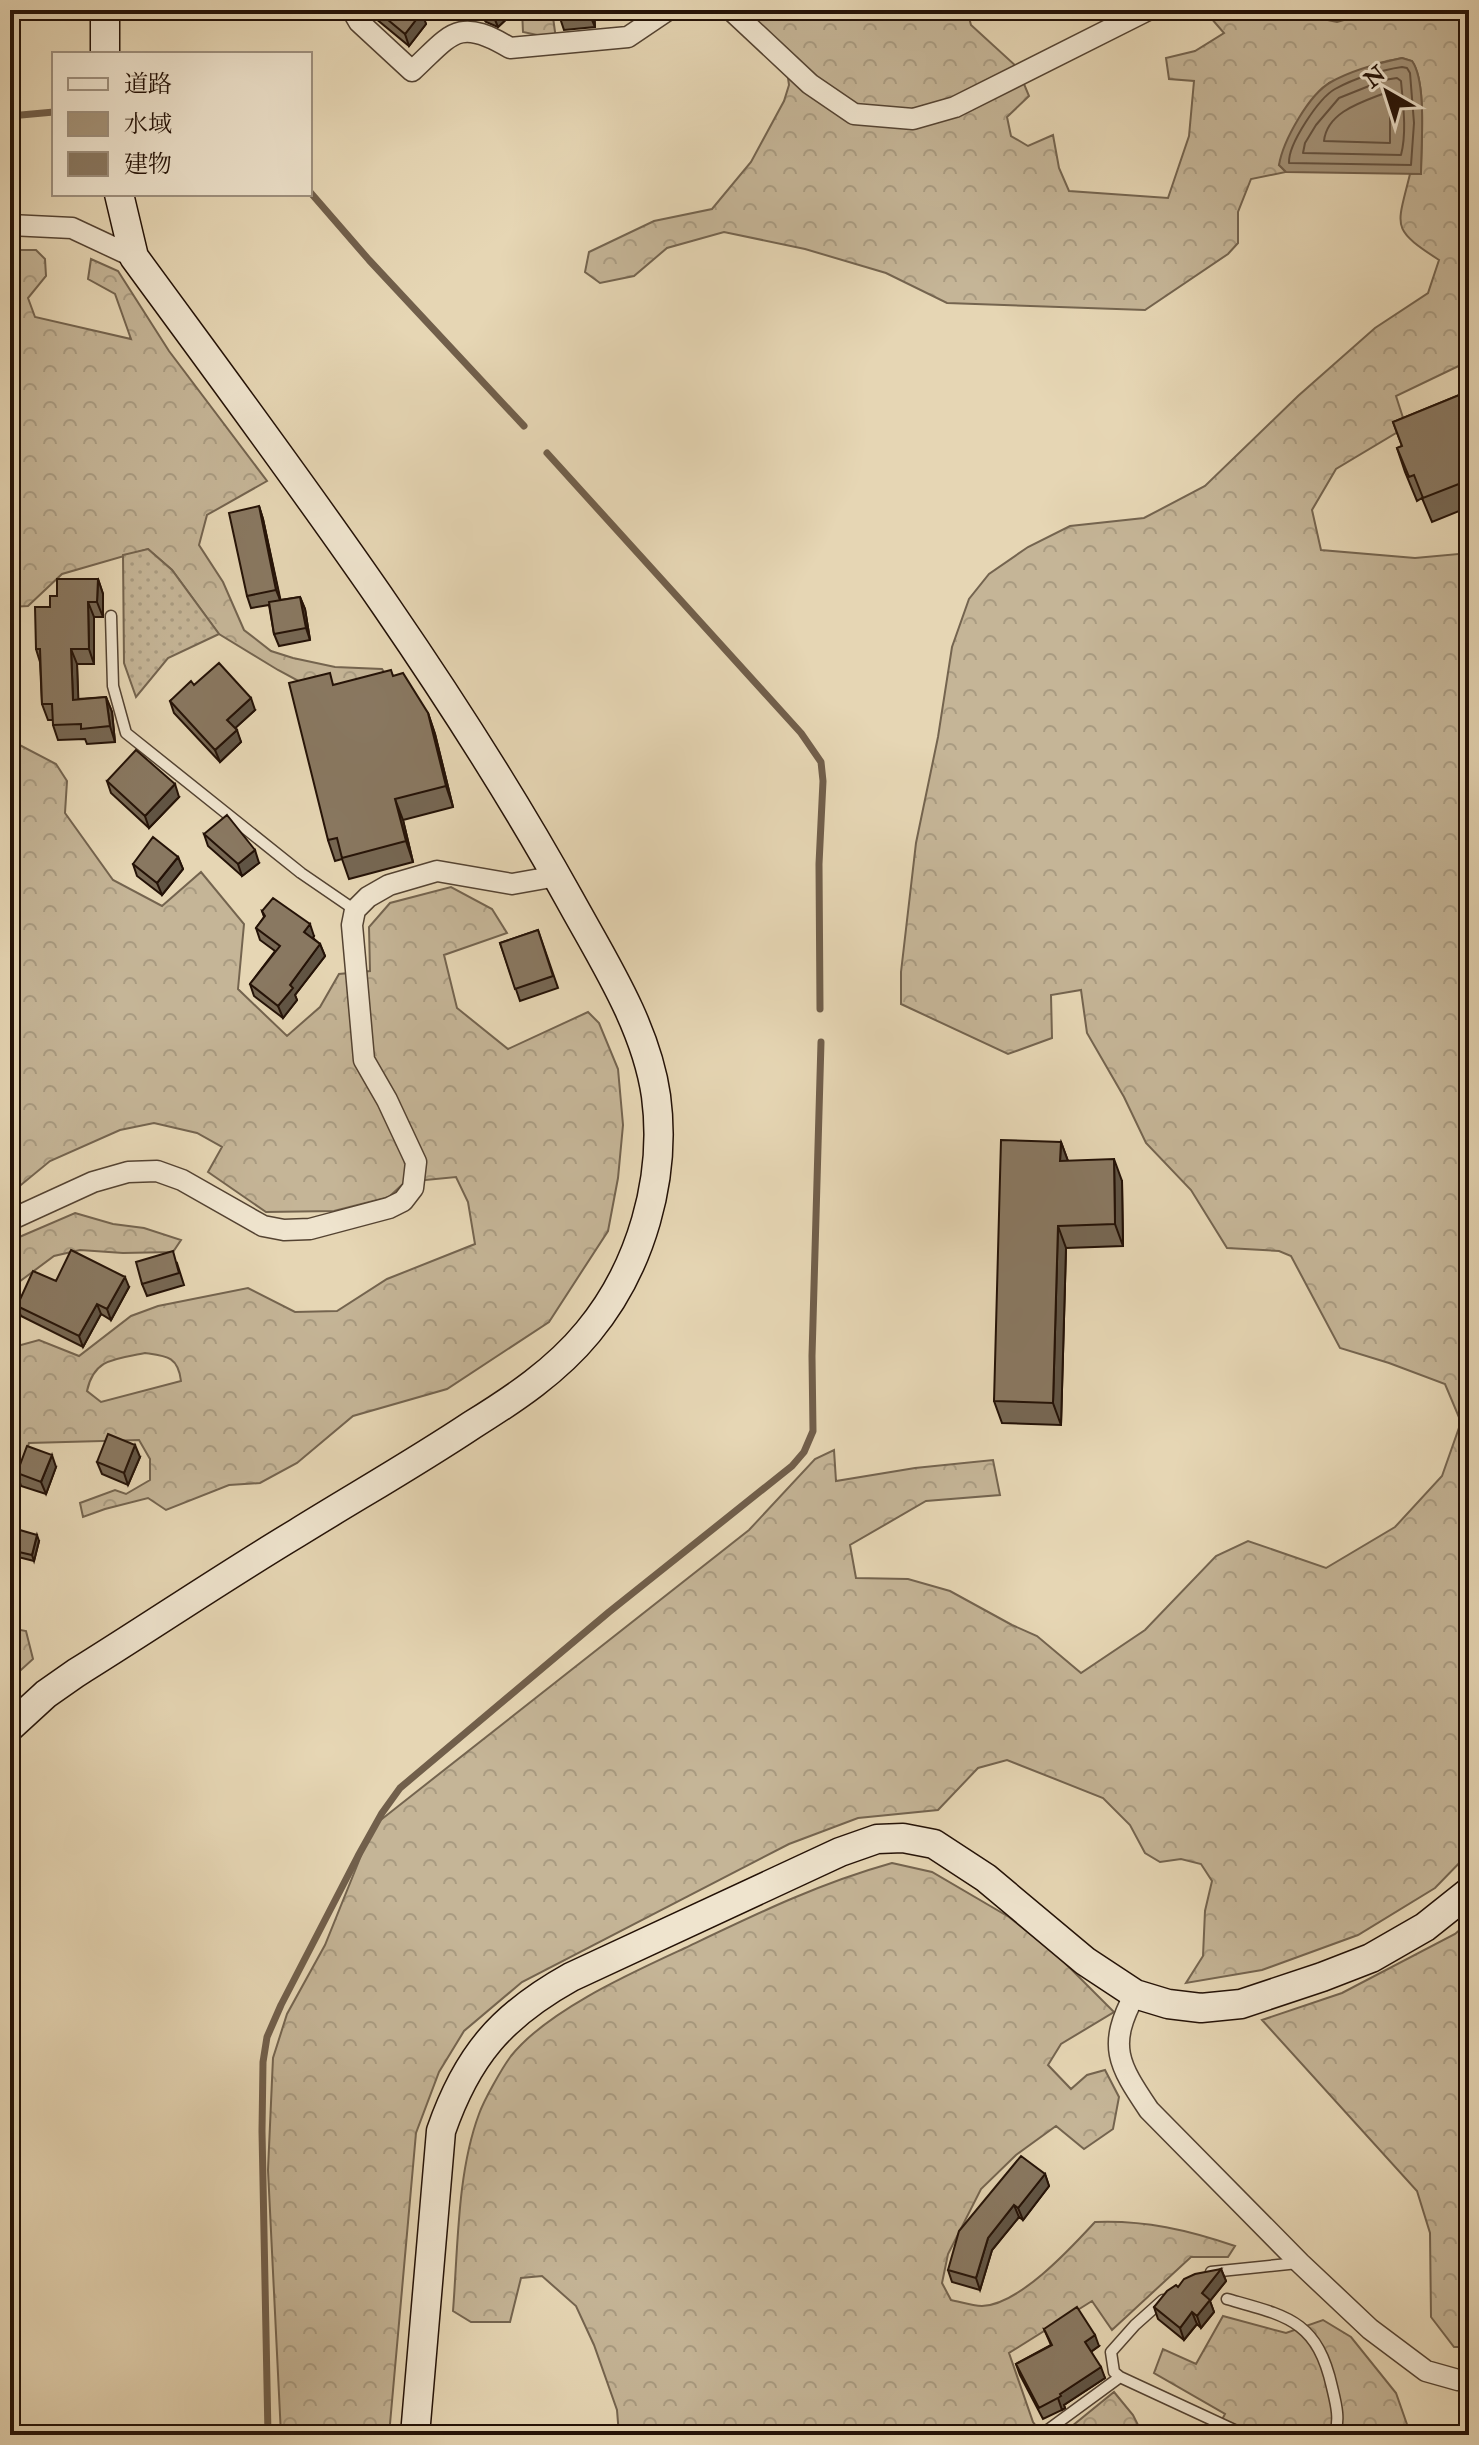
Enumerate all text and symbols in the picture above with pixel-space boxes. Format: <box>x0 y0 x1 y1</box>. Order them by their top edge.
legend <box>52 52 312 196</box>
north arrow <box>1347 52 1427 132</box>
text: N <box>1358 60 1392 95</box>
text: 道路 <box>124 69 172 100</box>
text: 水域 <box>124 109 172 140</box>
text: 建物 <box>124 149 172 180</box>

